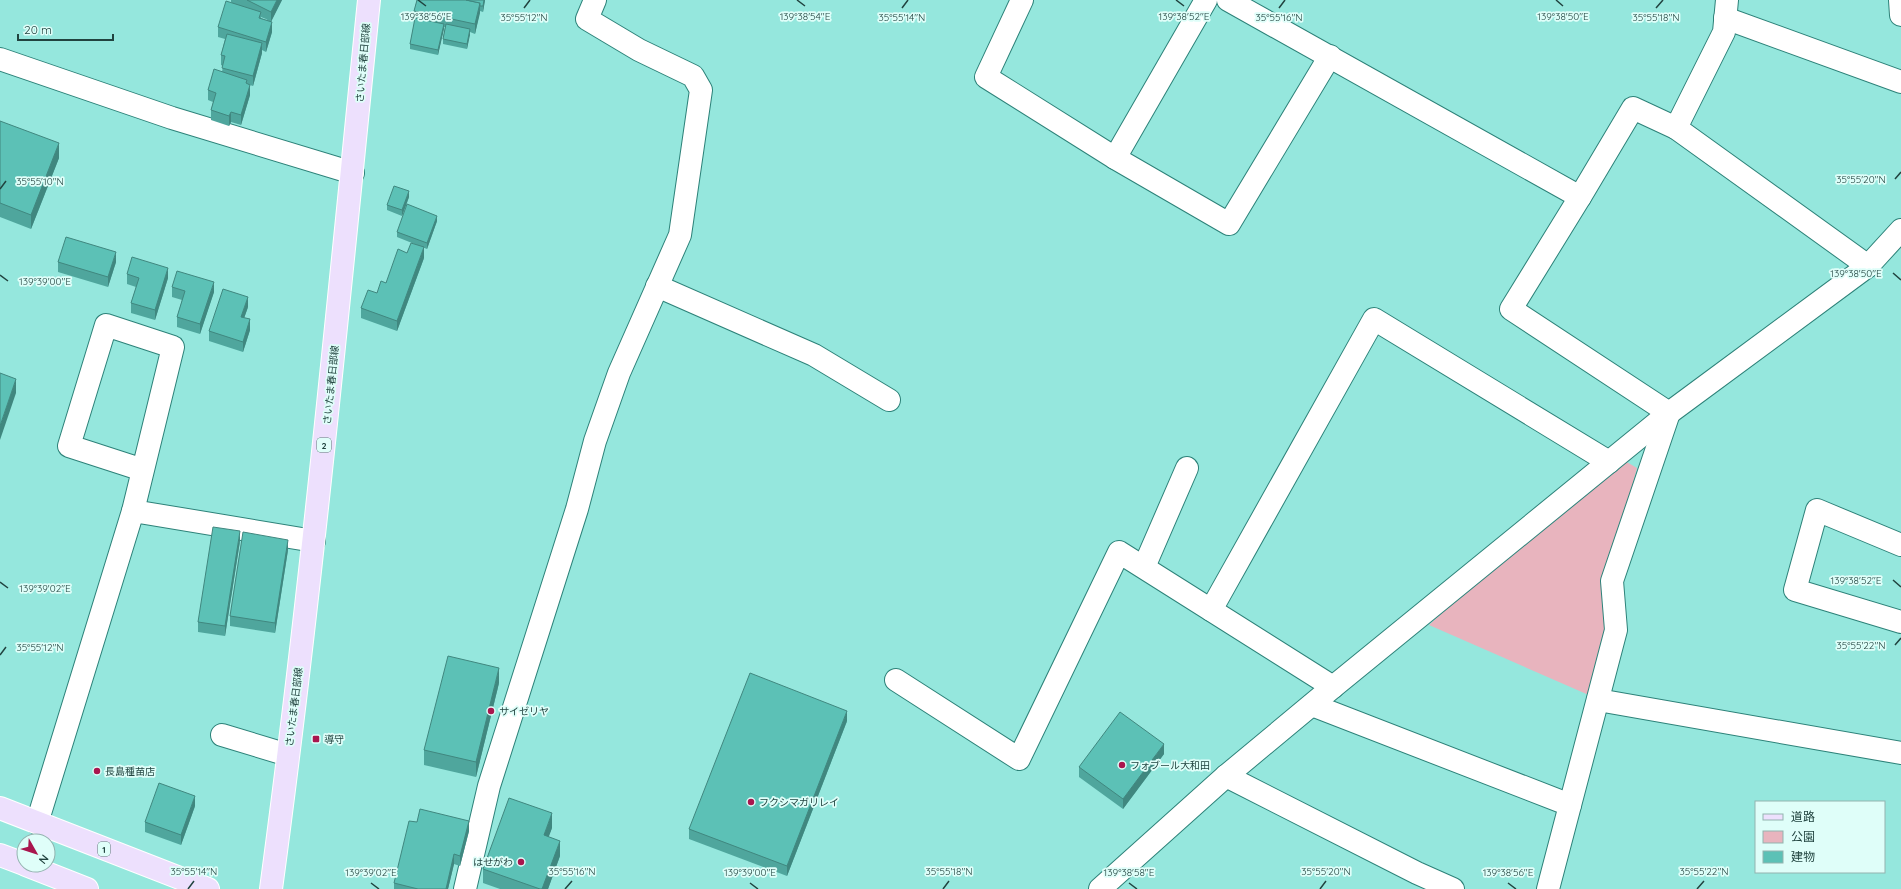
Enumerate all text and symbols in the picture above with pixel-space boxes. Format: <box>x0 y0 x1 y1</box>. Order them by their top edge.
text: 139°38'56"E <box>401 10 452 23</box>
text: 139°38'54"E <box>780 10 831 23</box>
text: 139°38'52"E <box>1159 10 1210 23</box>
text: 139°38'50"E <box>1537 10 1589 23</box>
text: 35°55'12"N <box>500 11 548 24</box>
text: 35°55'14"N <box>879 11 925 24</box>
text: 35°55'16"N <box>1255 11 1303 24</box>
text: 35°55'18"N <box>1632 11 1680 24</box>
scale bar <box>18 16 113 42</box>
text: 20 m <box>24 22 52 37</box>
street label: さいたま春日部線 <box>353 23 373 103</box>
text: 35°55'20"N <box>1836 173 1886 186</box>
text: 35°55'10"N <box>16 175 64 188</box>
text: 139°38'50"E <box>1830 267 1882 280</box>
text: 139°39'00"E <box>19 275 71 288</box>
street label: さいたま春日部線 <box>320 345 342 425</box>
road number: 2 <box>317 438 331 452</box>
text: 139°38'52"E <box>1831 574 1882 587</box>
text: 139°39'02"E <box>19 582 71 595</box>
text: 35°55'22"N <box>1836 639 1886 652</box>
text: 35°55'12"N <box>16 641 64 654</box>
street label: さいたま春日部線 <box>283 667 305 747</box>
place label: サイゼリヤ <box>499 705 549 718</box>
marker: サイゼリヤ <box>486 706 496 716</box>
place label: 導守 <box>324 733 344 746</box>
marker: 導守 <box>311 734 321 744</box>
place label: フォブール大和田 <box>1130 759 1210 772</box>
marker: フォブール大和田 <box>1117 760 1127 770</box>
place label: 長島種苗店 <box>105 765 155 778</box>
marker: 長島種苗店 <box>92 766 102 776</box>
place label: フクシマガリレイ <box>759 796 839 809</box>
marker: フクシマガリレイ <box>746 797 756 807</box>
legend <box>1755 801 1885 873</box>
text: 道路 <box>1791 809 1815 824</box>
text: 公園 <box>1791 829 1815 844</box>
north arrow <box>16 833 56 873</box>
road number: 1 <box>98 842 110 856</box>
text: 建物 <box>1791 849 1815 864</box>
text: N <box>36 852 52 867</box>
place label: はせがわ <box>473 856 513 869</box>
marker: はせがわ <box>516 857 526 867</box>
text: 35°55'14"N <box>171 865 217 878</box>
text: 35°55'16"N <box>548 865 596 878</box>
text: 35°55'18"N <box>925 865 973 878</box>
text: 35°55'20"N <box>1301 865 1351 878</box>
text: 35°55'22"N <box>1679 865 1729 878</box>
text: 139°39'02"E <box>345 866 397 879</box>
text: 139°39'00"E <box>724 866 776 879</box>
text: 139°38'58"E <box>1104 866 1155 879</box>
text: 139°38'56"E <box>1483 866 1534 879</box>

